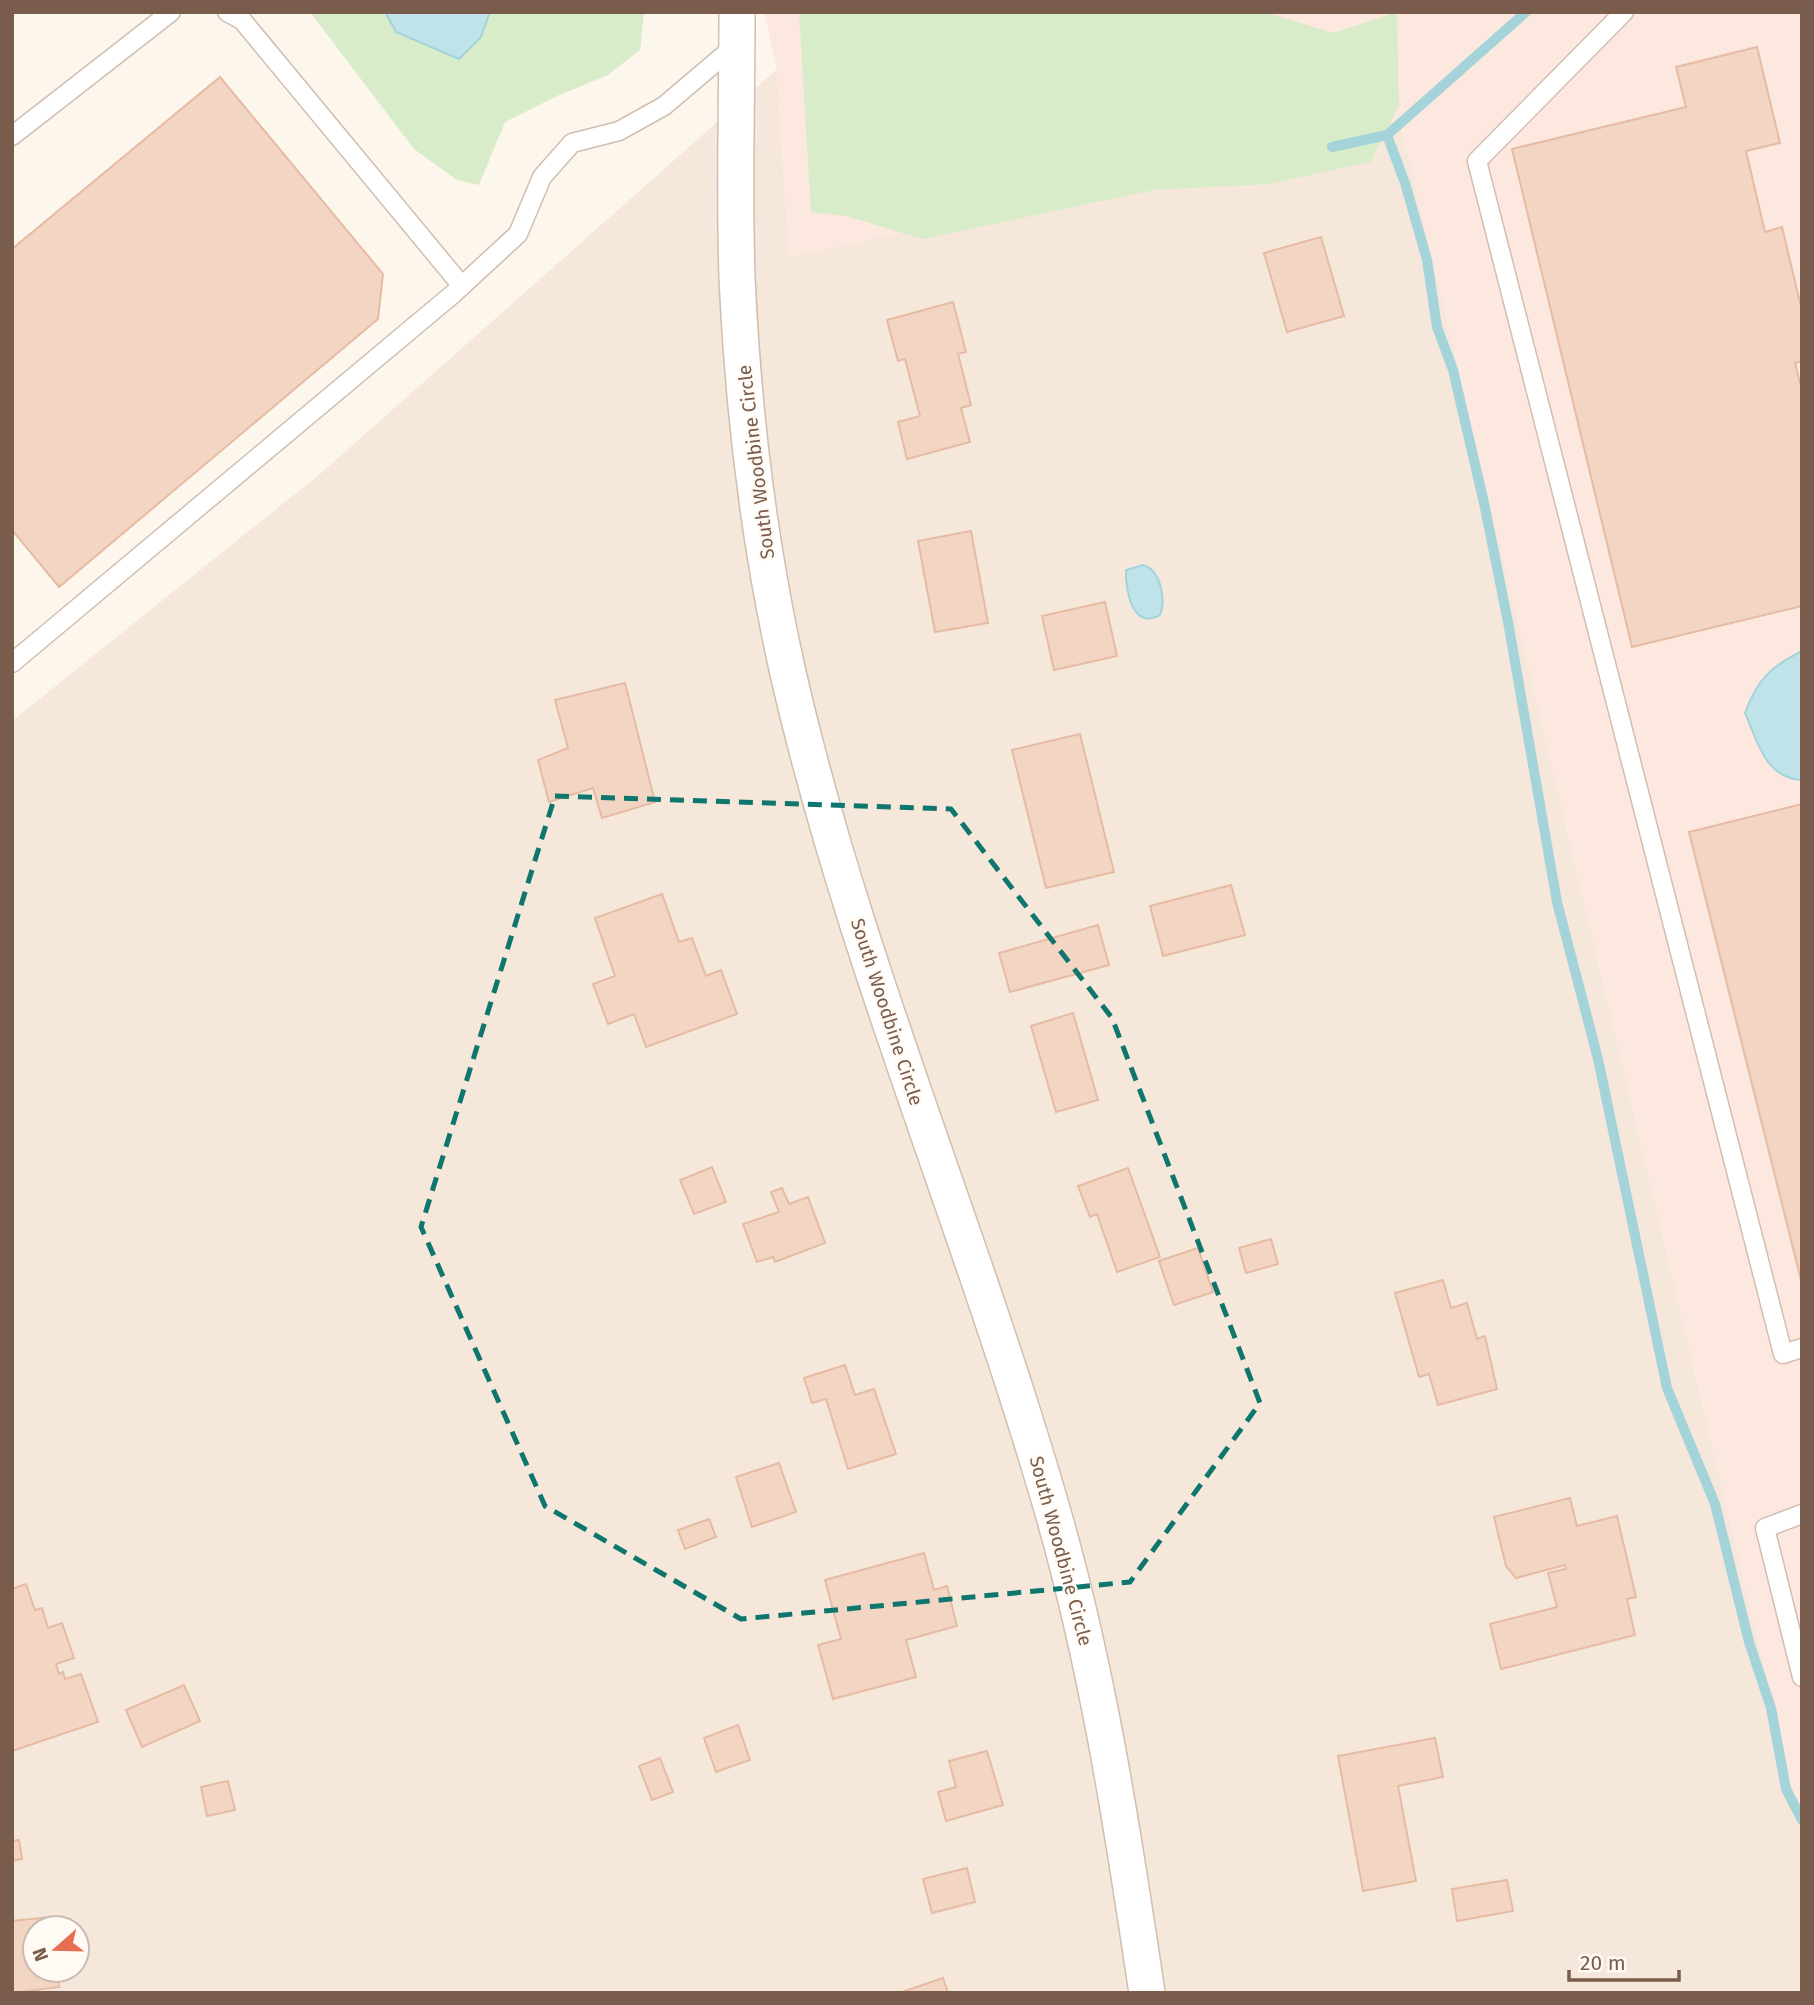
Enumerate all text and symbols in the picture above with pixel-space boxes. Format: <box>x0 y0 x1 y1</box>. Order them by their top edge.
street label: South Woodbine Circle <box>733 364 779 560</box>
street label: South Woodbine Circle <box>846 916 928 1108</box>
street label: South Woodbine Circle <box>1025 1454 1097 1648</box>
north arrow <box>21 1914 91 1984</box>
scale bar <box>1569 1938 1679 1982</box>
text: N <box>28 1945 53 1965</box>
text: 20 m <box>1580 1950 1626 1976</box>

